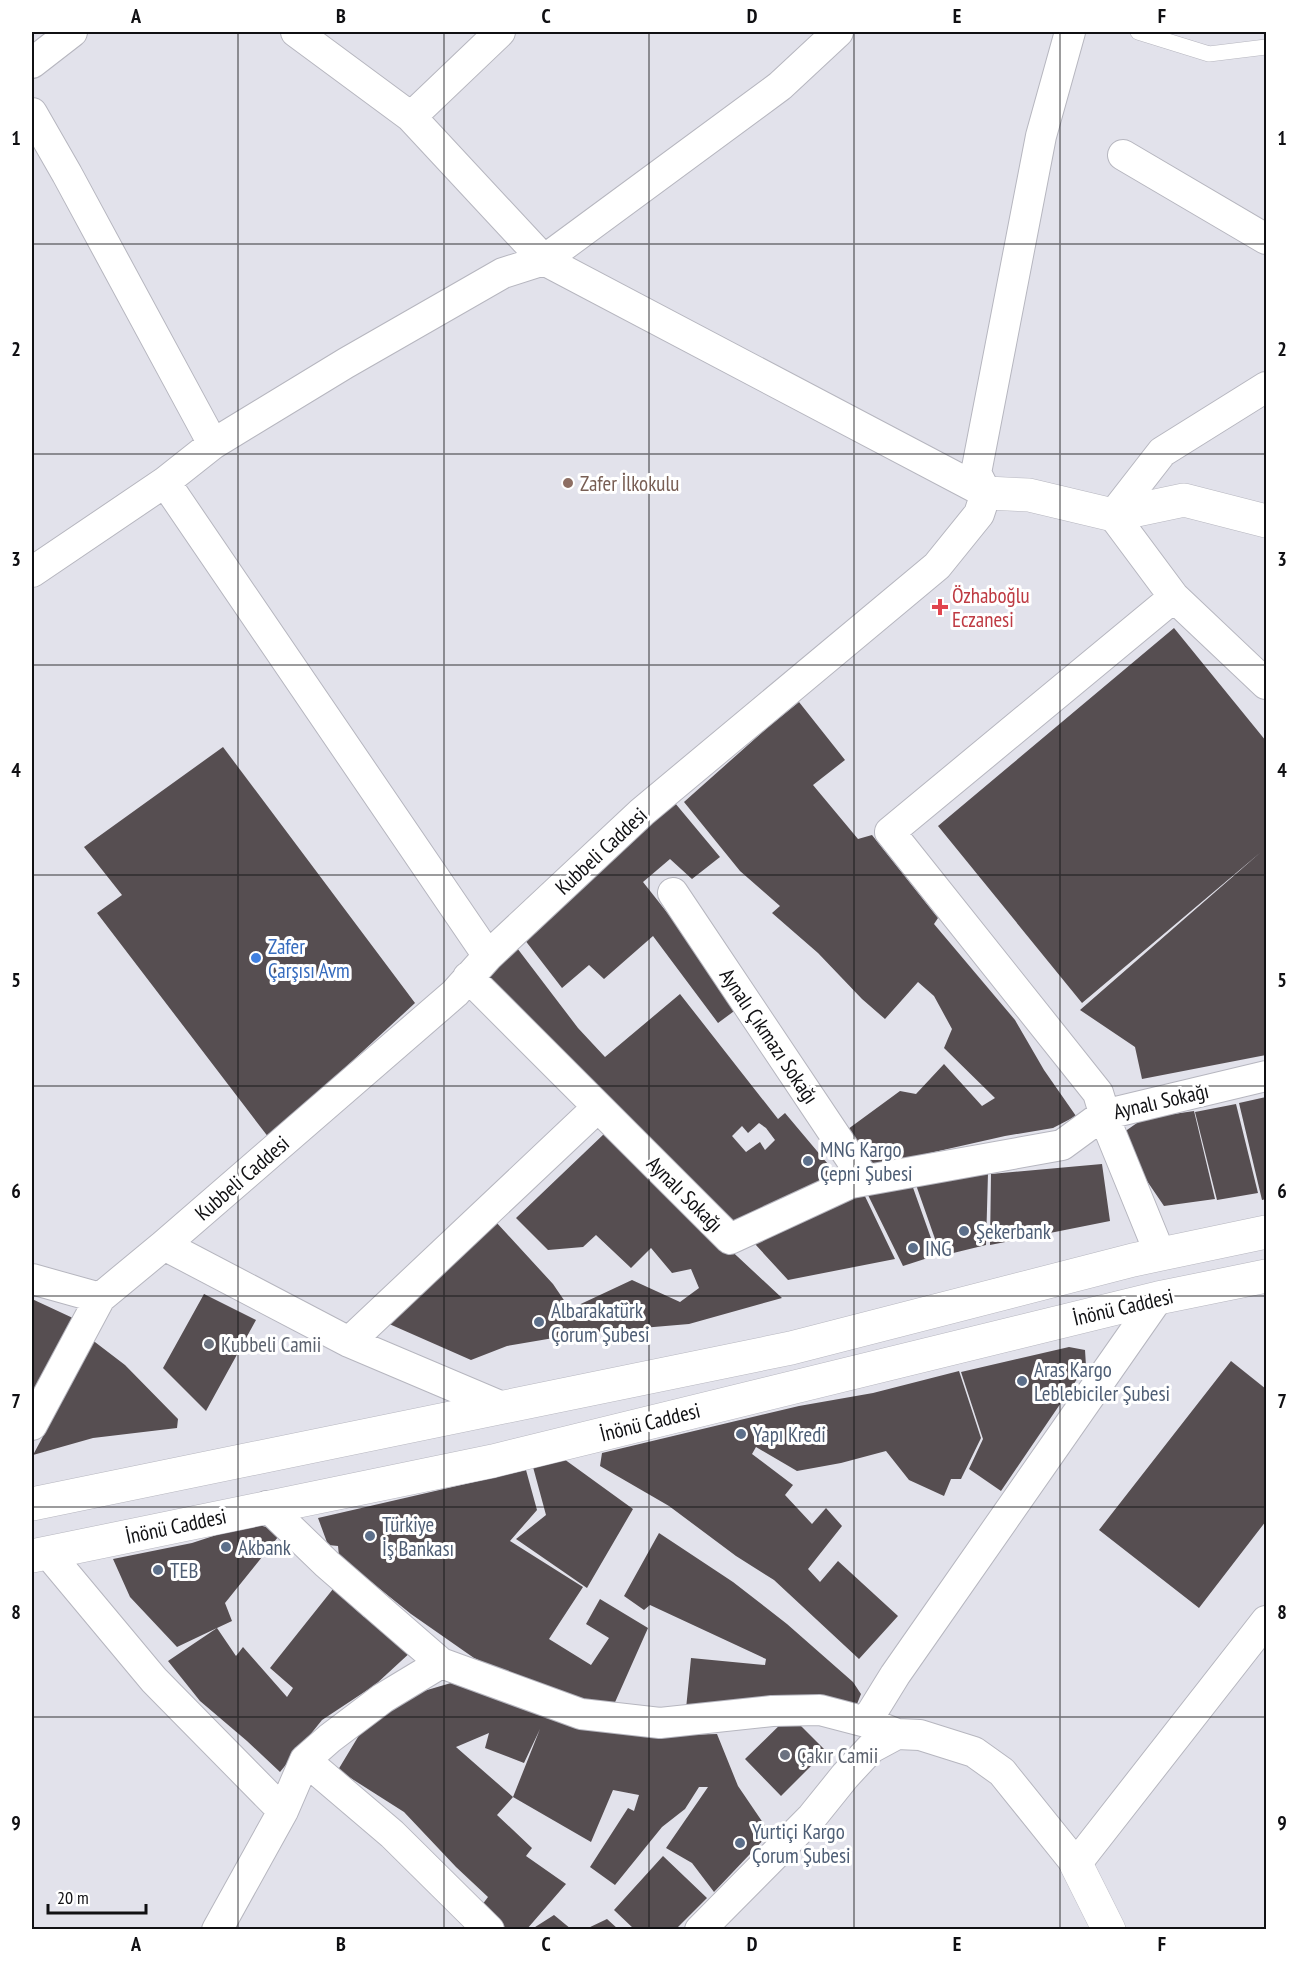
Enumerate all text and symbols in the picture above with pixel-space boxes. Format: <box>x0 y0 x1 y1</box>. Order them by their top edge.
text: A <box>130 3 142 29</box>
text: B <box>336 3 346 29</box>
text: C <box>541 3 551 29</box>
text: D <box>747 3 758 29</box>
text: E <box>953 3 961 29</box>
text: F <box>1158 3 1166 29</box>
text: 1 <box>11 125 21 151</box>
text: 1 <box>1277 125 1287 151</box>
text: 2 <box>11 336 21 362</box>
text: 2 <box>1277 336 1287 362</box>
place label: Zafer İlkokulu <box>580 470 679 497</box>
marker: Zafer İlkokulu <box>561 476 575 490</box>
text: 3 <box>11 546 21 572</box>
text: 3 <box>1277 546 1287 572</box>
place label: Özhaboğlu Eczanesi <box>952 582 1030 633</box>
marker: Özhaboğlu Eczanesi <box>933 600 947 614</box>
text: 4 <box>11 757 21 783</box>
text: 4 <box>1277 757 1287 783</box>
street label: Kubbeli Caddesi <box>549 802 653 900</box>
place label: Zafer Çarşısı Avm <box>268 933 350 984</box>
marker: Zafer Çarşısı Avm <box>249 951 263 965</box>
street label: Aynalı Çıkmazı Sokağı <box>714 963 824 1109</box>
text: 5 <box>11 967 21 993</box>
text: 5 <box>1277 967 1287 993</box>
street label: Aynalı Sokağı <box>1111 1077 1211 1125</box>
street label: Kubbeli Caddesi <box>189 1130 295 1226</box>
place label: MNG Kargo Çepni Şubesi <box>820 1136 913 1187</box>
street label: Aynalı Sokağı <box>641 1150 729 1238</box>
marker: MNG Kargo Çepni Şubesi <box>801 1154 815 1168</box>
text: 6 <box>11 1178 21 1204</box>
text: 6 <box>1277 1178 1287 1204</box>
place label: Şekerbank <box>976 1218 1051 1245</box>
marker: Şekerbank <box>957 1224 971 1238</box>
place label: ING <box>925 1235 952 1262</box>
marker: ING <box>906 1241 920 1255</box>
street label: İnönü Caddesi <box>1070 1282 1176 1332</box>
place label: Albarakatürk Çorum Şubesi <box>551 1297 650 1348</box>
marker: Albarakatürk Çorum Şubesi <box>532 1315 546 1329</box>
place label: Kubbeli Camii <box>221 1331 321 1358</box>
marker: Kubbeli Camii <box>202 1337 216 1351</box>
place label: Aras Kargo Leblebiciler Şubesi <box>1034 1356 1170 1407</box>
marker: Aras Kargo Leblebiciler Şubesi <box>1015 1374 1029 1388</box>
text: 7 <box>11 1388 21 1414</box>
text: 7 <box>1277 1388 1287 1414</box>
street label: İnönü Caddesi <box>597 1397 703 1447</box>
place label: Yapı Kredi <box>753 1421 826 1448</box>
marker: Yapı Kredi <box>734 1427 748 1441</box>
street label: İnönü Caddesi <box>123 1502 229 1550</box>
place label: Türkiye İş Bankası <box>382 1511 454 1562</box>
marker: Türkiye İş Bankası <box>363 1529 377 1543</box>
place label: Akbank <box>238 1534 291 1561</box>
marker: Akbank <box>219 1540 233 1554</box>
place label: TEB <box>170 1557 198 1584</box>
marker: TEB <box>151 1563 165 1577</box>
text: 8 <box>11 1599 21 1625</box>
text: 8 <box>1277 1599 1287 1625</box>
place label: Çakır Camii <box>797 1742 878 1769</box>
marker: Çakır Camii <box>778 1748 792 1762</box>
text: 9 <box>11 1810 21 1836</box>
text: 9 <box>1277 1810 1287 1836</box>
place label: Yurtiçi Kargo Çorum Şubesi <box>752 1818 851 1869</box>
marker: Yurtiçi Kargo Çorum Şubesi <box>733 1836 747 1850</box>
scale bar <box>48 1877 146 1915</box>
text: 20 m <box>57 1886 89 1909</box>
text: A <box>130 1931 142 1957</box>
text: B <box>336 1931 346 1957</box>
text: C <box>541 1931 551 1957</box>
text: D <box>747 1931 758 1957</box>
text: E <box>953 1931 961 1957</box>
text: F <box>1158 1931 1166 1957</box>

